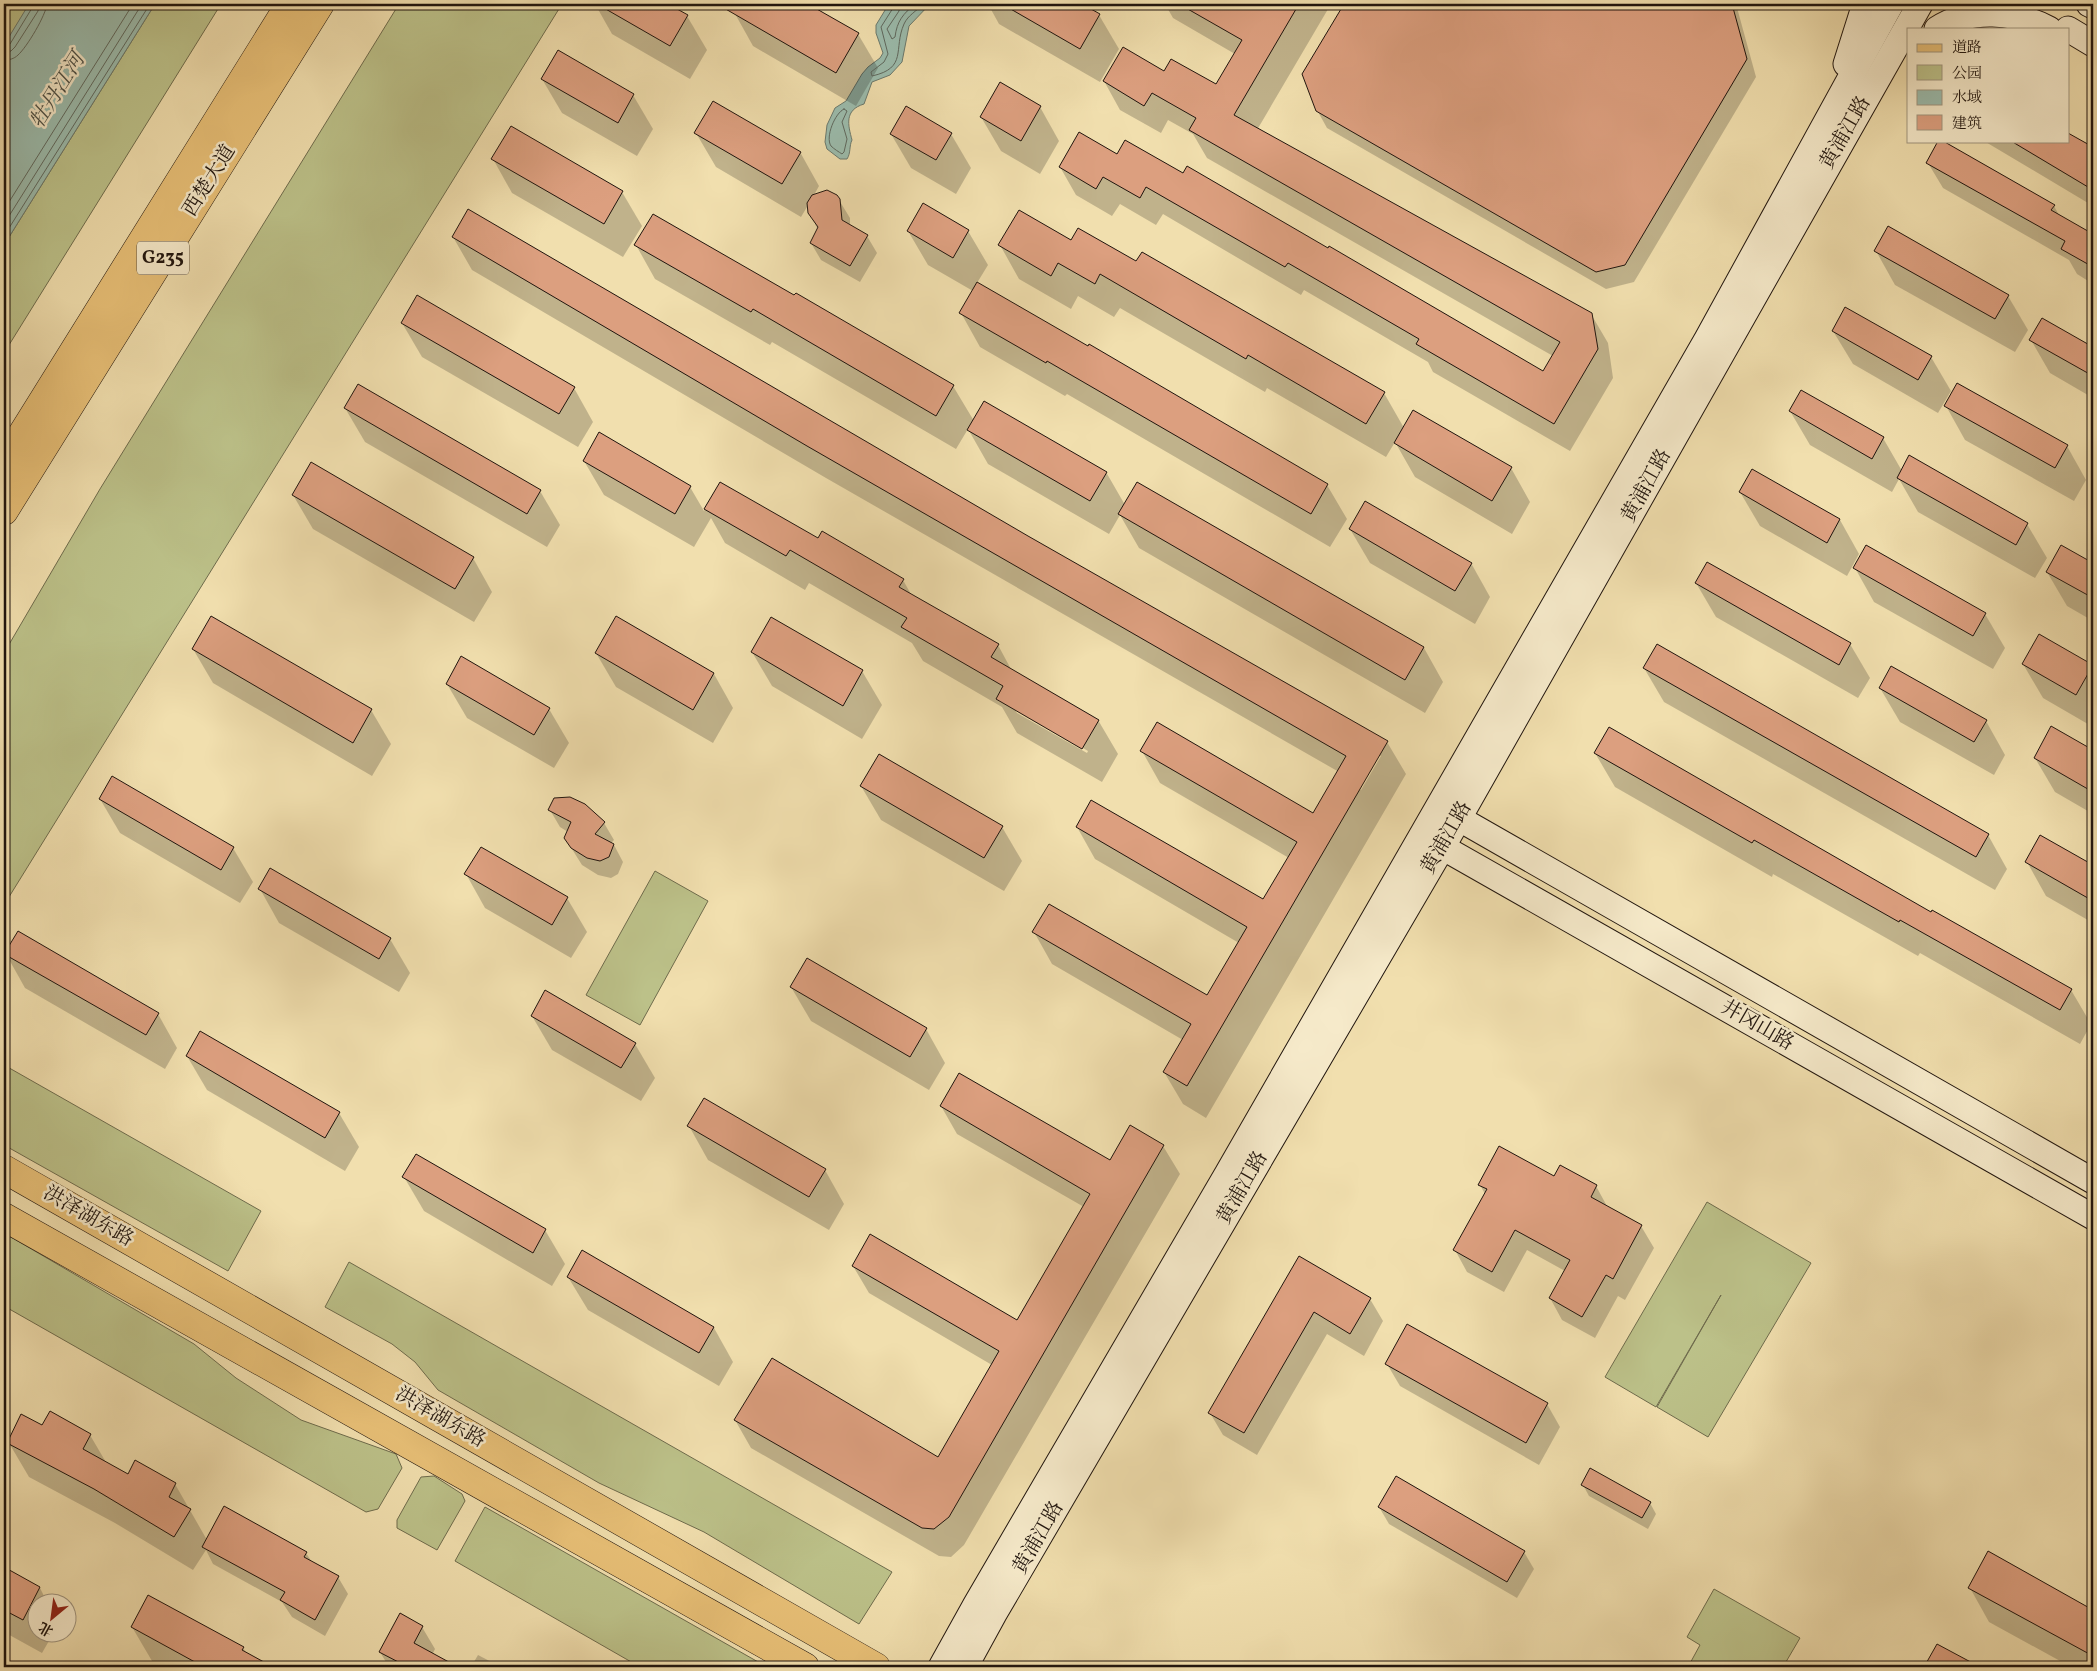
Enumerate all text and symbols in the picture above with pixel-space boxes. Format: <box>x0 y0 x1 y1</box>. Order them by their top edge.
legend <box>1907 28 2070 142</box>
text: 道路 <box>1952 38 1982 59</box>
water label: 牡丹江河 <box>23 44 95 134</box>
text: 公园 <box>1952 64 1982 85</box>
text: 水域 <box>1952 88 1982 109</box>
street label: 黄浦江路 <box>1814 91 1878 175</box>
text: 建筑 <box>1952 114 1982 135</box>
street label: 西楚大道 <box>177 140 243 222</box>
road number: G235 <box>137 242 189 274</box>
street label: 黄浦江路 <box>1615 444 1679 528</box>
street label: 黄浦江路 <box>1415 796 1479 880</box>
street label: 井冈山路 <box>1715 994 1799 1058</box>
street label: 黄浦江路 <box>1211 1146 1275 1230</box>
street label: 洪泽湖东路 <box>38 1180 138 1254</box>
street label: 洪泽湖东路 <box>390 1381 490 1455</box>
street label: 黄浦江路 <box>1007 1496 1071 1580</box>
north arrow <box>28 1594 78 1644</box>
text: 北 <box>36 1616 57 1640</box>

